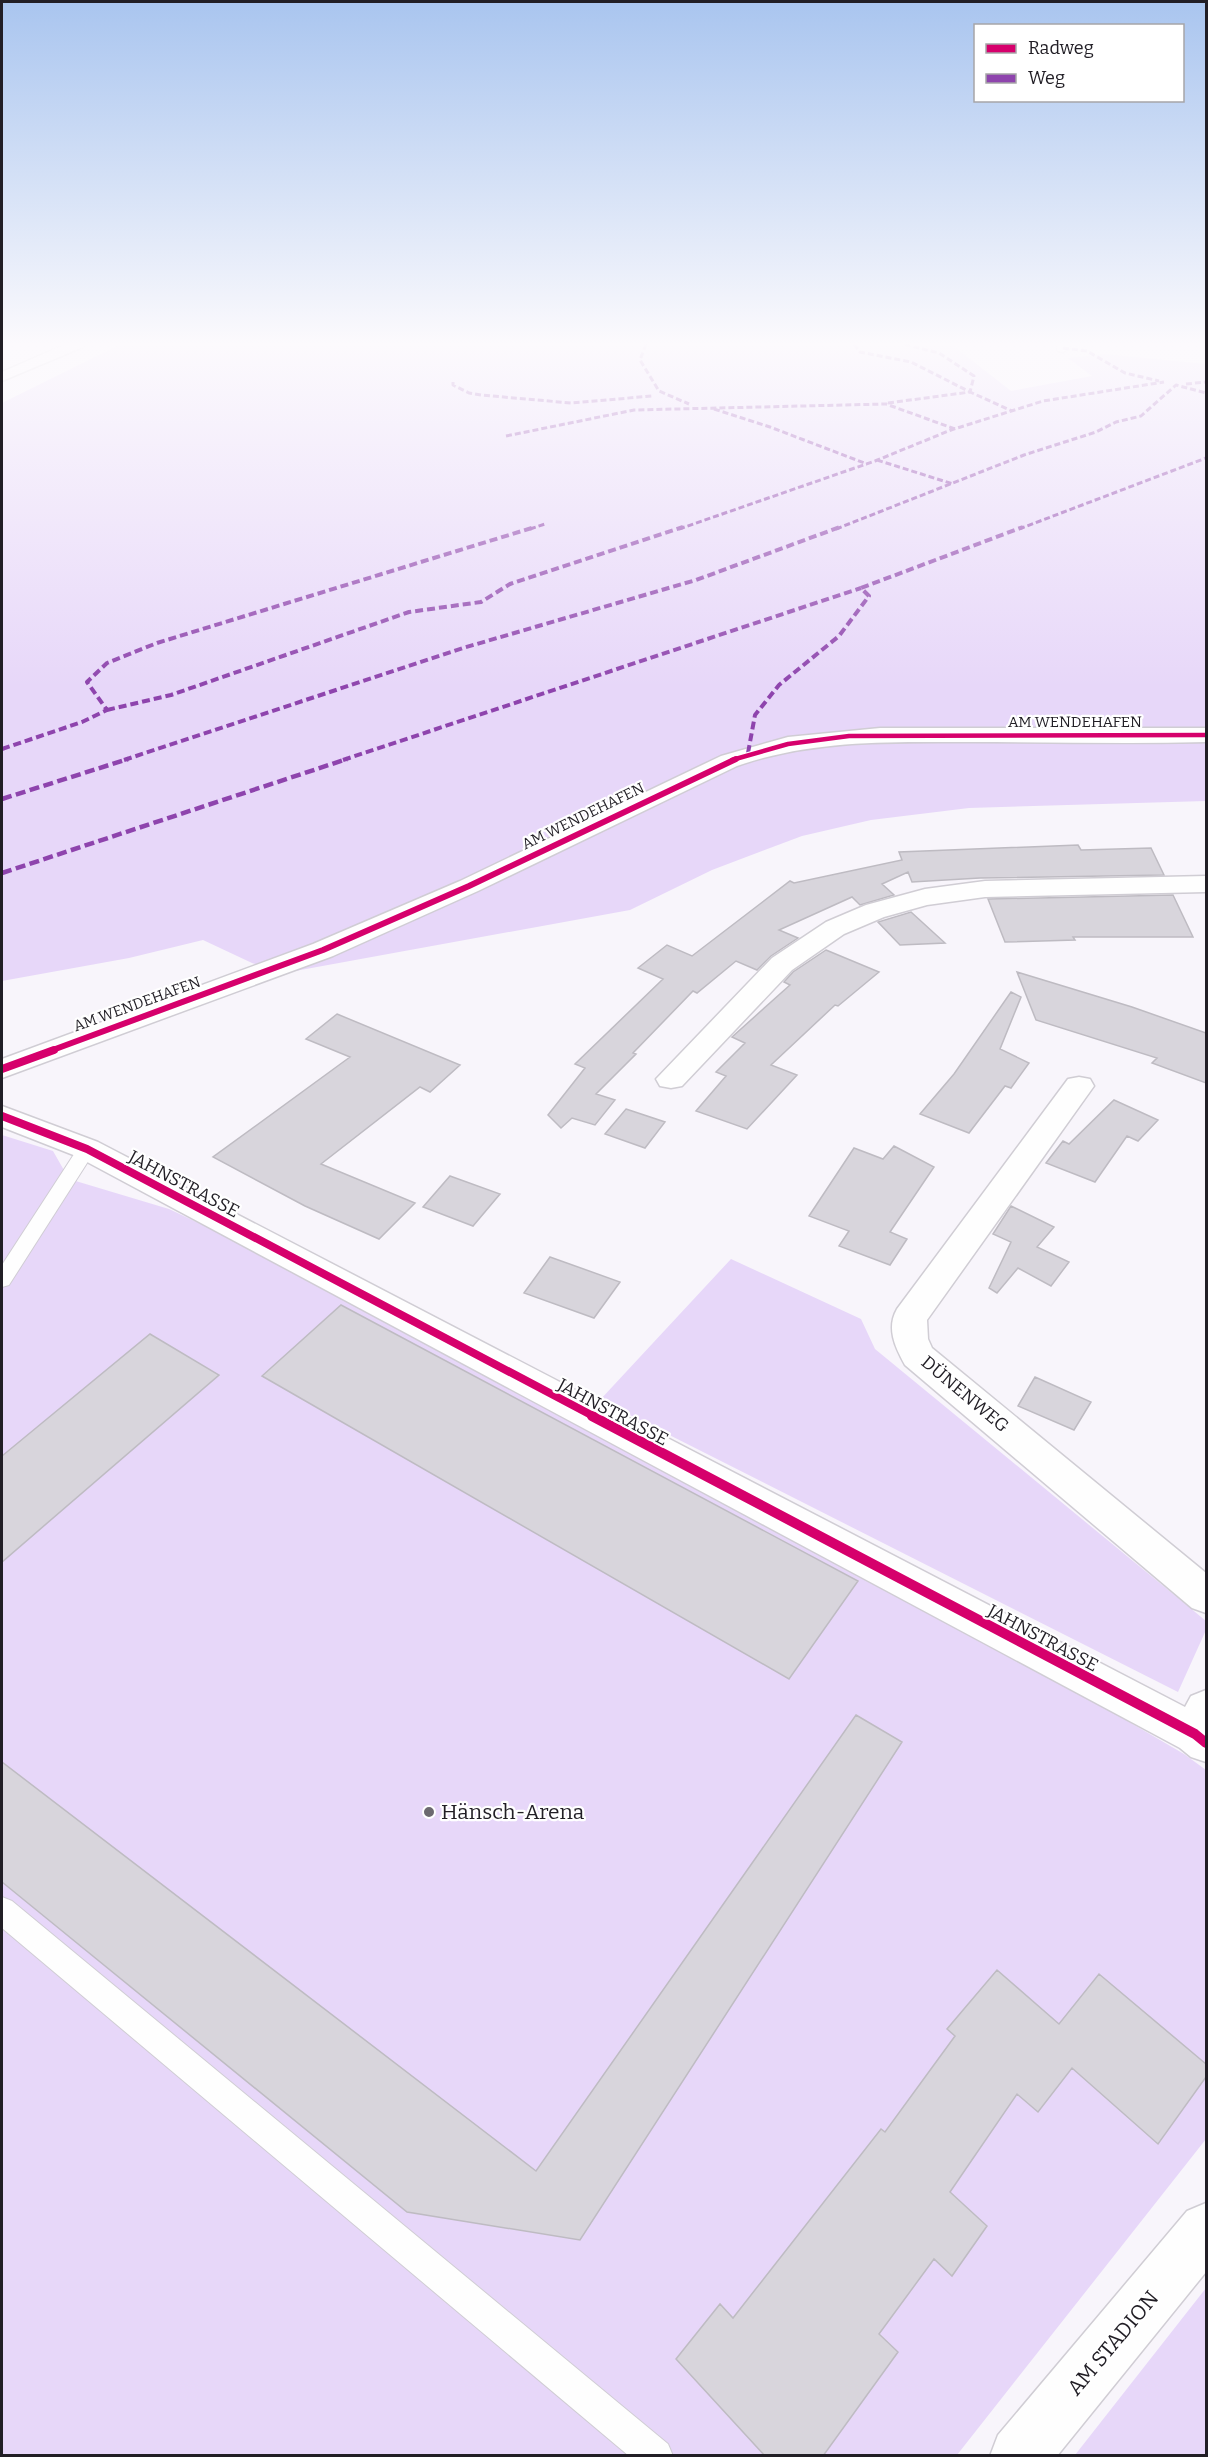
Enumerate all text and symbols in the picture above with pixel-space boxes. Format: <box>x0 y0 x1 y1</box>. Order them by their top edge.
legend <box>974 24 1184 102</box>
text: Radweg <box>1028 37 1094 59</box>
text: Weg <box>1028 67 1065 89</box>
street label: AM WENDEHAFEN <box>1008 713 1142 731</box>
street label: AM WENDEHAFEN <box>519 779 647 853</box>
street label: AM WENDEHAFEN <box>71 973 203 1035</box>
street label: JAHNSTRASSE <box>124 1145 243 1222</box>
street label: DÜNENWEG <box>917 1351 1013 1437</box>
street label: JAHNSTRASSE <box>553 1373 672 1450</box>
street label: JAHNSTRASSE <box>983 1599 1102 1676</box>
place label: Hänsch-Arena <box>441 1799 585 1825</box>
marker: Hänsch-Arena <box>422 1805 436 1819</box>
street label: AM STADION <box>1062 2285 1164 2401</box>

